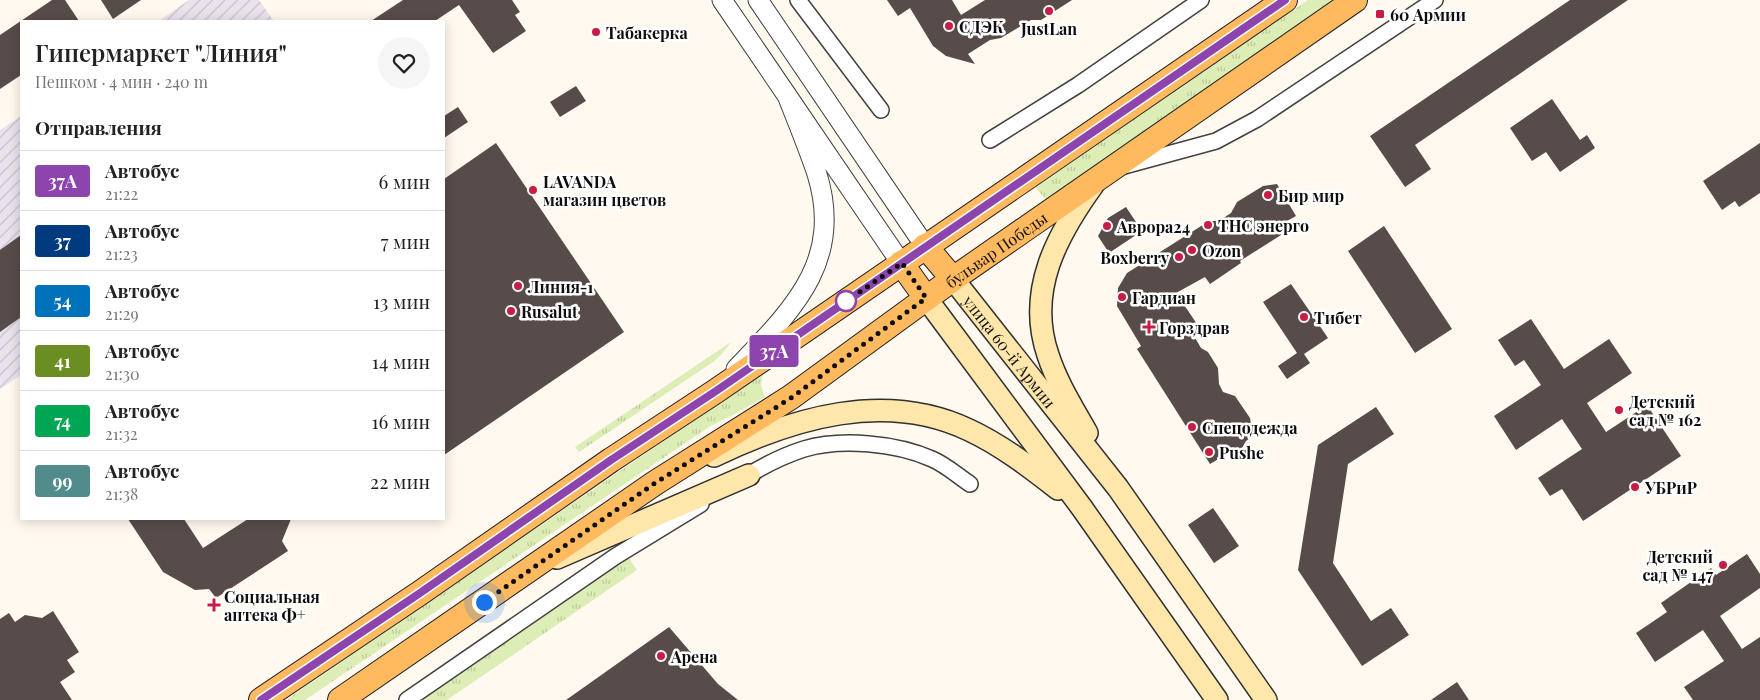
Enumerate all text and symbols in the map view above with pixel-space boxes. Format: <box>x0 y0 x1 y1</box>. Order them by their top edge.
place label: 60 Армии <box>1390 4 1467 25</box>
marker: JustLan <box>1043 5 1055 17</box>
marker: 60 Армии <box>1374 8 1386 20</box>
place label: СДЭК <box>959 16 1004 37</box>
place label: JustLan <box>1020 18 1077 39</box>
marker: СДЭК <box>943 20 955 32</box>
place label: Табакерка <box>606 22 688 43</box>
marker: Табакерка <box>590 26 602 38</box>
text: Гипермаркет "Линия" <box>35 36 287 68</box>
button: heart <box>378 37 430 89</box>
text: Пешком · 4 мин · 240 m <box>35 71 208 92</box>
text: Отправления <box>35 114 162 140</box>
text: Автобус <box>105 157 180 183</box>
text: 6 мин <box>378 168 430 194</box>
text: 37А <box>48 169 77 193</box>
place label: LAVANDA магазин цветов <box>543 171 666 210</box>
text: 21:22 <box>105 183 138 204</box>
marker: LAVANDA магазин цветов <box>527 184 539 196</box>
place label: Бир мир <box>1278 185 1344 206</box>
marker: Бир мир <box>1262 189 1274 201</box>
street label: бульвар Победы <box>941 206 1051 292</box>
place label: ТНС энерго <box>1218 215 1309 236</box>
place label: Аврора24 <box>1116 216 1190 237</box>
text: Автобус <box>105 217 180 243</box>
marker: ТНС энерго <box>1202 219 1214 231</box>
marker: Аврора24 <box>1101 220 1113 232</box>
text: 7 мин <box>381 228 430 254</box>
text: 37 <box>54 229 71 253</box>
place label: Ozon <box>1202 240 1241 261</box>
text: 21:23 <box>105 243 138 264</box>
marker: Ozon <box>1186 244 1198 256</box>
place label: Boxberry <box>1100 247 1170 268</box>
marker: Boxberry <box>1173 251 1185 263</box>
place label: Линия-1 <box>527 276 594 297</box>
text: Автобус <box>105 277 180 303</box>
marker: Линия-1 <box>512 280 524 292</box>
place label: Гардиан <box>1132 287 1196 308</box>
text: 13 мин <box>373 288 430 314</box>
text: 54 <box>54 289 71 313</box>
unlabelled marker <box>835 290 857 312</box>
street label: улица 60-й Армии <box>958 290 1061 412</box>
marker: Гардиан <box>1116 291 1128 303</box>
place label: Rusalut <box>521 301 578 322</box>
text: 21:29 <box>105 303 139 324</box>
marker: Rusalut <box>505 305 517 317</box>
place label: Тибет <box>1314 307 1362 328</box>
marker: Тибет <box>1298 311 1310 323</box>
place label: Горздрав <box>1159 317 1229 338</box>
marker: Горздрав <box>1143 321 1155 333</box>
line badge: 37А <box>745 335 803 367</box>
text: Автобус <box>105 337 180 363</box>
text: 37А <box>760 339 788 363</box>
text: 14 мин <box>372 348 430 374</box>
text: 41 <box>54 349 71 373</box>
text: 21:30 <box>105 363 140 384</box>
place label: Детский сад № 162 <box>1629 391 1701 430</box>
text: Автобус <box>105 397 180 423</box>
marker: Детский сад № 162 <box>1613 404 1625 416</box>
text: 16 мин <box>371 408 430 434</box>
text: 74 <box>54 409 71 433</box>
place label: Спецодежда <box>1202 417 1298 438</box>
marker: Спецодежда <box>1186 421 1198 433</box>
text: 21:32 <box>105 423 138 444</box>
place label: Pushe <box>1219 442 1264 463</box>
marker: Pushe <box>1203 446 1215 458</box>
text: Автобус <box>105 457 180 483</box>
text: 22 мин <box>370 468 430 494</box>
text: 99 <box>53 469 72 493</box>
place label: УБРиР <box>1644 477 1697 498</box>
marker: УБРиР <box>1629 481 1641 493</box>
text: 21:38 <box>105 483 138 504</box>
place label: Детский сад № 147 <box>1642 546 1714 585</box>
marker: Детский сад № 147 <box>1717 559 1729 571</box>
place label: Социальная аптека Ф+ <box>224 586 320 625</box>
your location <box>472 590 497 615</box>
marker: Социальная аптека Ф+ <box>208 599 220 611</box>
place label: Арена <box>670 646 718 667</box>
marker: Арена <box>655 650 667 662</box>

